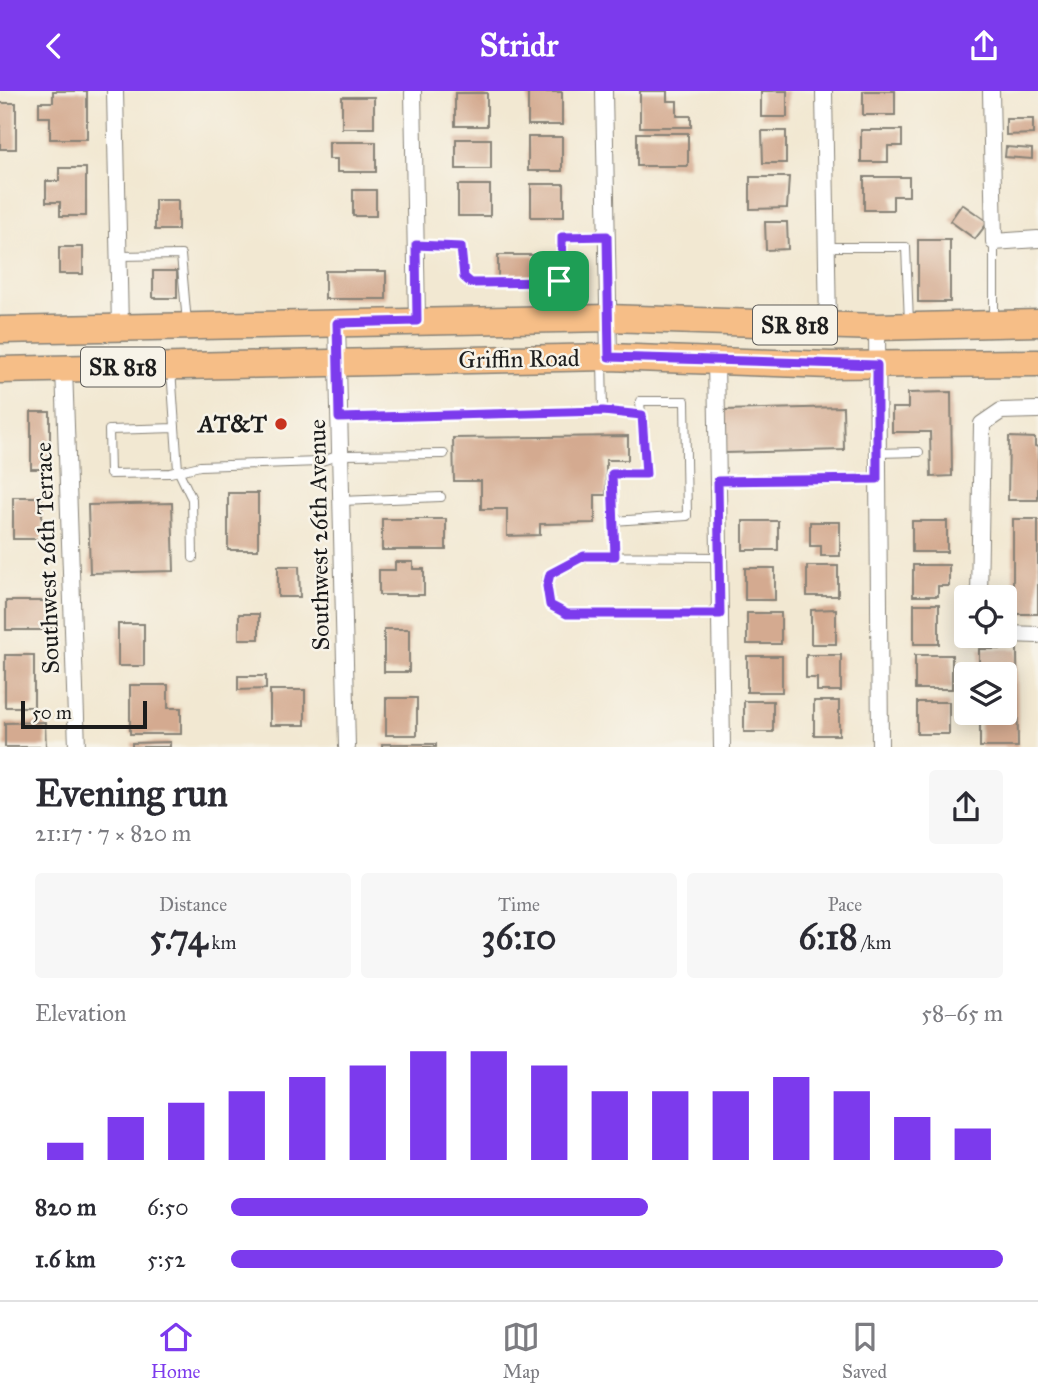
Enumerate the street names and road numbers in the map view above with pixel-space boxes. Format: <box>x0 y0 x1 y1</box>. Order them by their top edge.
road number: SR 818 <box>753 306 837 345</box>
street label: Griffin Road <box>458 343 580 375</box>
road number: SR 818 <box>81 347 165 387</box>
street label: Southwest 26th Avenue <box>302 419 336 651</box>
street label: Southwest 26th Terrace <box>28 441 66 675</box>

